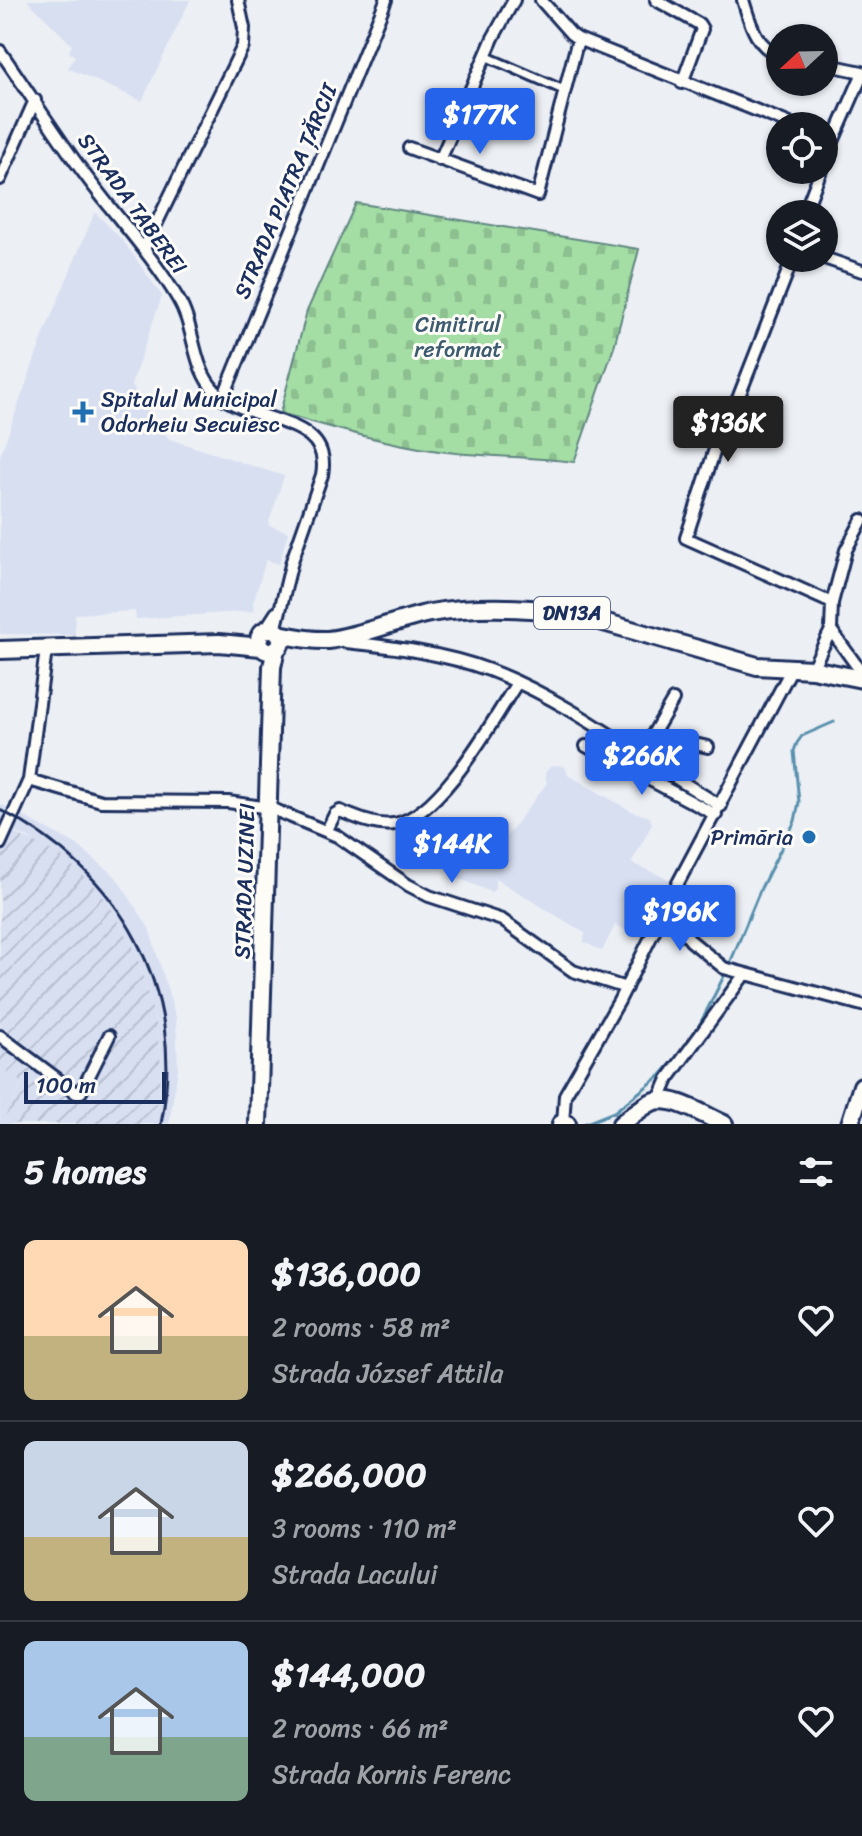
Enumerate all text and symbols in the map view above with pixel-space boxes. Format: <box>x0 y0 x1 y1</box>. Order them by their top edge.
north arrow <box>766 24 838 96</box>
map controls <box>766 24 838 272</box>
street label: STRADA PIATRA ȚĂRCII <box>222 76 349 305</box>
pin: $177K <box>424 88 536 156</box>
text: $177K <box>443 91 517 137</box>
button: locate <box>766 112 838 184</box>
street label: STRADA TABEREI <box>67 124 198 283</box>
button: layers <box>766 200 838 272</box>
park label: Cimitirul reformat <box>414 305 502 369</box>
place label: Spitalul Municipal Odorheiu Secuiesc <box>101 380 280 444</box>
pin: $136K <box>672 396 784 464</box>
text: $136K <box>691 399 765 445</box>
marker: Spitalul Municipal Odorheiu Secuiesc <box>72 401 94 423</box>
road number: DN13A <box>534 597 610 629</box>
pin: $266K <box>586 729 698 797</box>
text: $266K <box>603 732 681 778</box>
street label: STRADA UZINEI <box>222 802 267 960</box>
pin: $144K <box>396 817 508 885</box>
place label: Primăria <box>710 818 793 857</box>
text: $144K <box>414 820 490 866</box>
marker: Primăria <box>800 828 818 846</box>
pin: $196K <box>624 885 736 953</box>
text: $196K <box>642 888 718 934</box>
text: 100 m <box>36 1066 96 1105</box>
scale bar <box>24 1068 166 1104</box>
text: 5 homes <box>24 1142 146 1202</box>
icon: filters <box>794 1150 838 1194</box>
text: $136,000 <box>272 1244 421 1304</box>
icon: home <box>88 1272 184 1368</box>
icon: heart <box>794 1298 838 1342</box>
text: 2 rooms · 58 m² <box>272 1304 450 1350</box>
text: Strada József Attila <box>272 1350 503 1396</box>
text: $266,000 <box>272 1445 427 1505</box>
icon: home <box>88 1473 184 1569</box>
icon: heart <box>794 1499 838 1543</box>
text: 3 rooms · 110 m² <box>272 1505 457 1551</box>
text: Strada Lacului <box>272 1551 437 1597</box>
text: $144,000 <box>272 1645 426 1705</box>
icon: home <box>88 1673 184 1769</box>
icon: heart <box>794 1699 838 1743</box>
text: 2 rooms · 66 m² <box>272 1705 448 1751</box>
text: Strada Kornis Ferenc <box>272 1751 511 1797</box>

